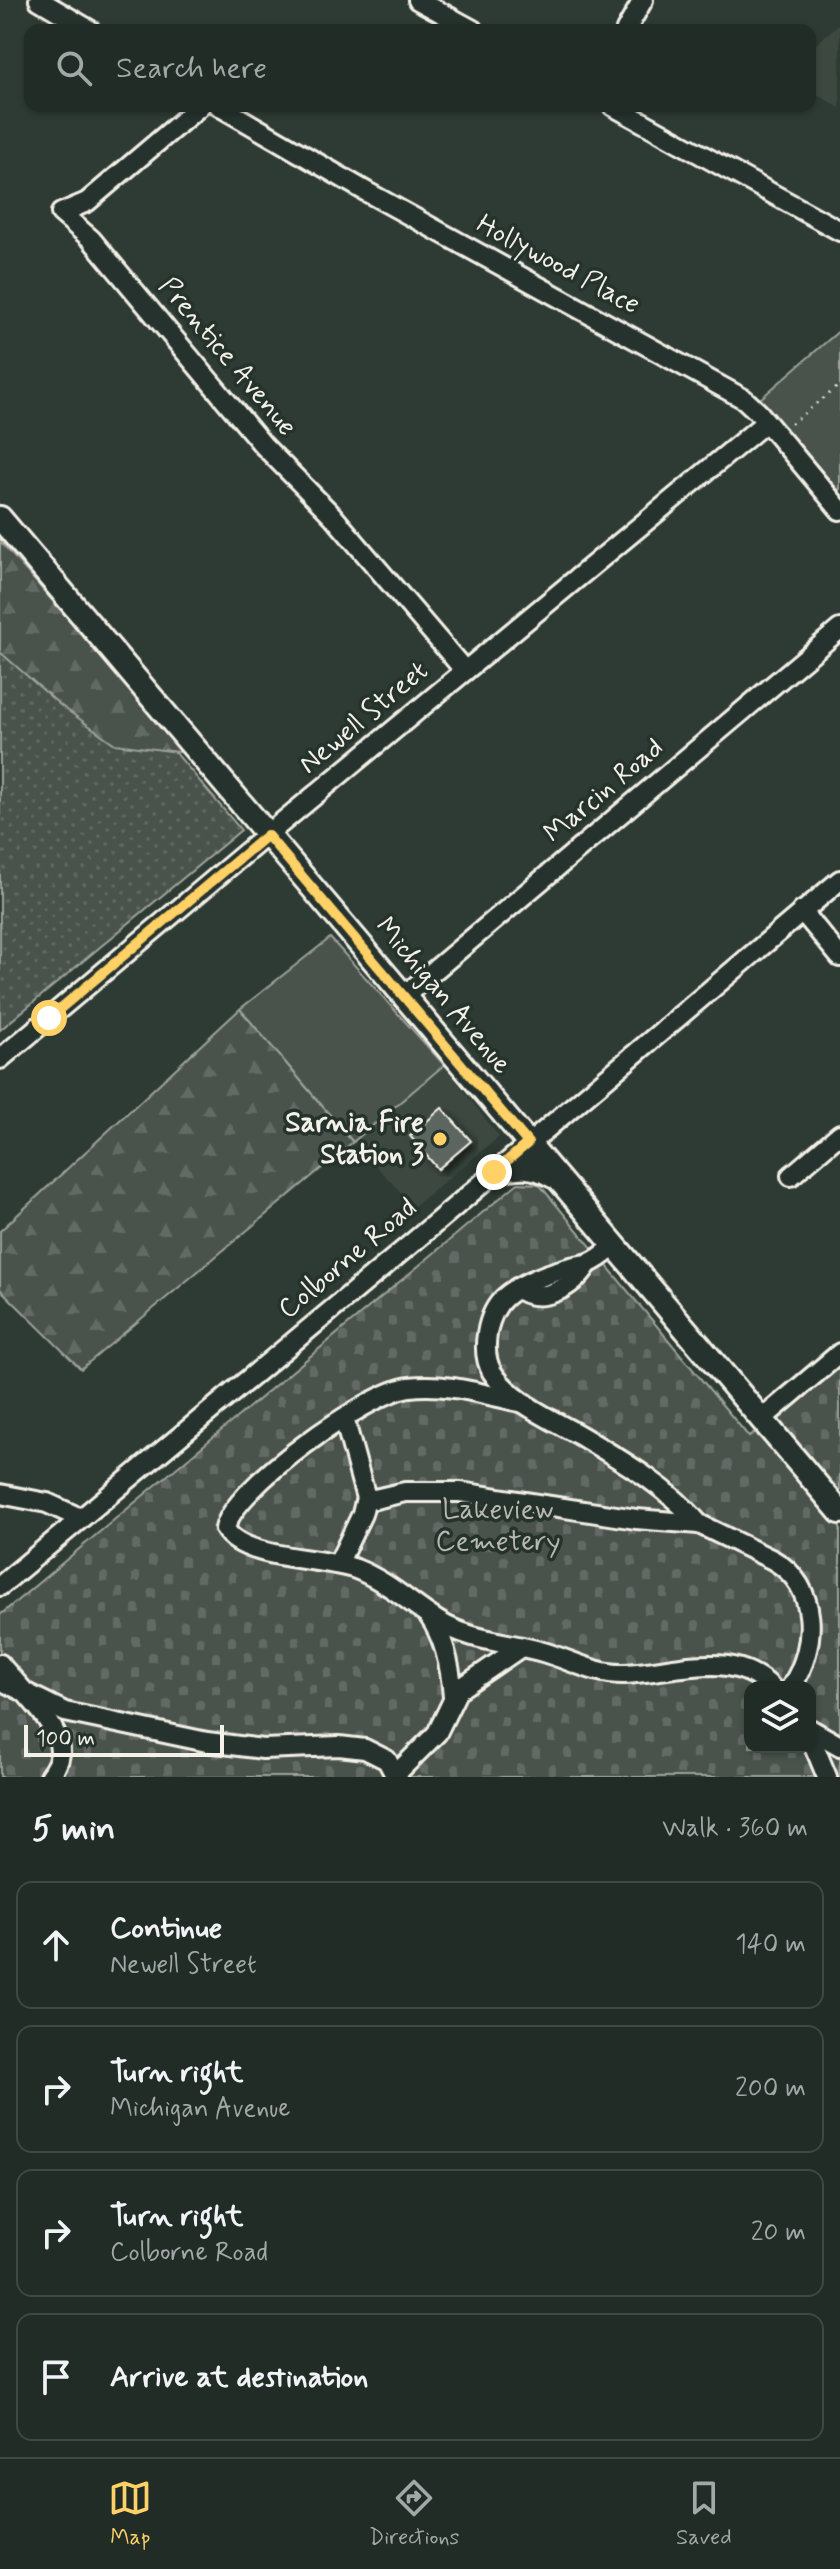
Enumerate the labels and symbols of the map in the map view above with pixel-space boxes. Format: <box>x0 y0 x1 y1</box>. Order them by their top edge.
street label: Hollywood Place <box>470 206 646 324</box>
street label: Prentice Avenue <box>149 270 305 444</box>
street label: Newell Street <box>292 653 436 783</box>
street label: Marcin Road <box>536 730 672 852</box>
street label: Michigan Avenue <box>366 910 520 1082</box>
route start <box>31 1000 67 1036</box>
place label: Sarnia Fire Station 3 <box>285 1105 424 1174</box>
marker: Sarnia Fire Station 3 <box>431 1130 449 1148</box>
route end <box>476 1154 512 1190</box>
street label: Colborne Road <box>271 1190 425 1328</box>
park label: Lakeview Cemetery <box>436 1492 560 1561</box>
scale bar <box>24 1721 224 1757</box>

